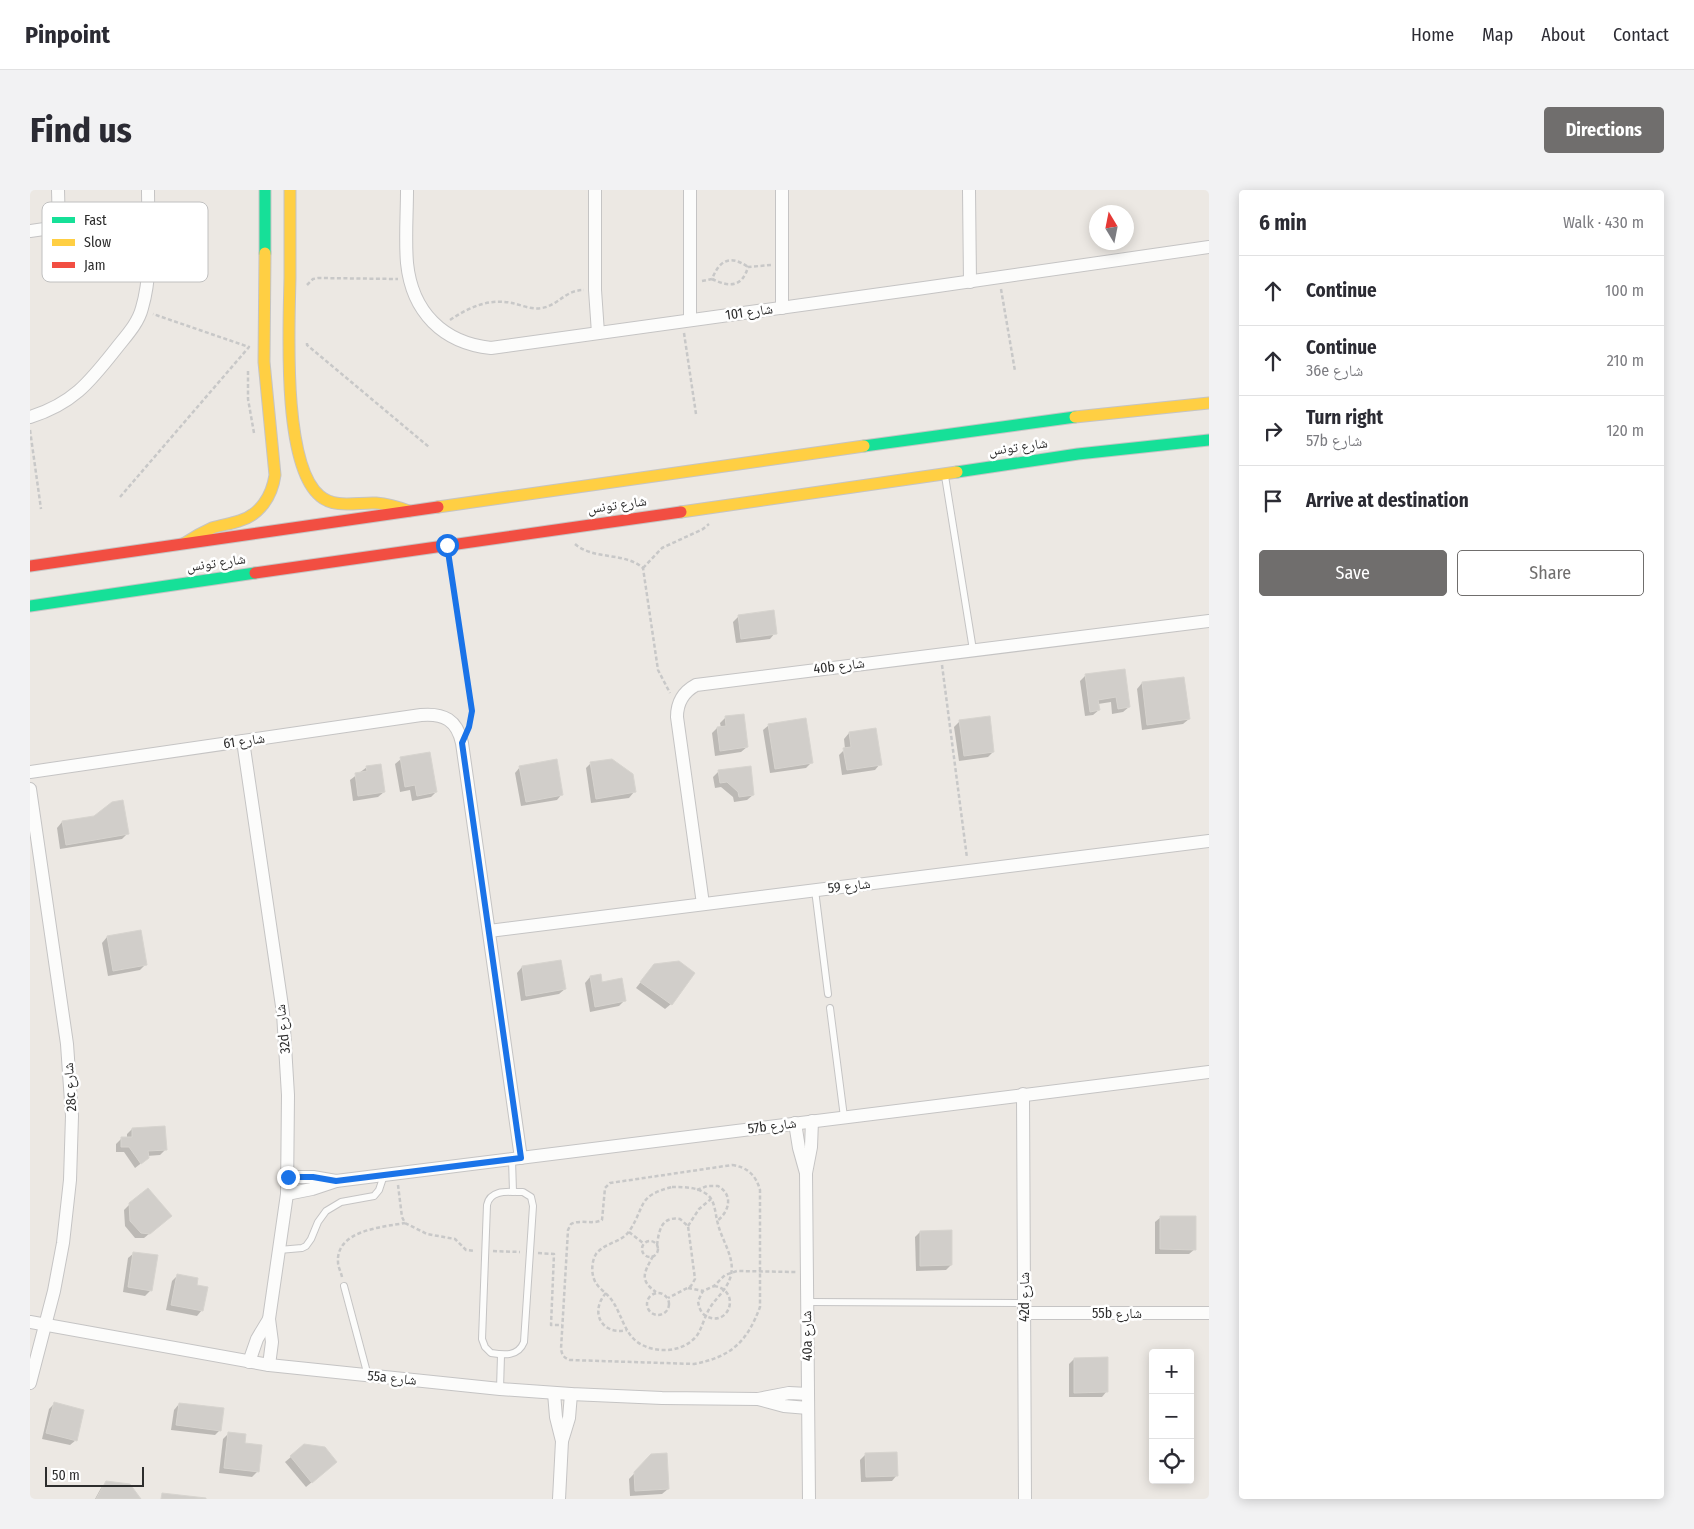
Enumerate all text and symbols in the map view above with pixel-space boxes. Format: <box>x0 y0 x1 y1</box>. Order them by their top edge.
text: Pinpoint <box>25 21 110 49</box>
text: Home <box>1411 24 1454 46</box>
text: Map <box>1482 24 1513 46</box>
text: About <box>1541 24 1585 46</box>
text: Contact <box>1613 24 1669 46</box>
button: Directions <box>1544 107 1664 153</box>
text: Find us <box>30 109 132 151</box>
legend <box>42 202 208 282</box>
north arrow <box>1089 205 1134 250</box>
text: 6 min <box>1259 210 1307 236</box>
text: Fast <box>84 212 107 229</box>
text: Walk · 430 m <box>1563 213 1644 232</box>
text: Slow <box>84 234 111 251</box>
text: Jam <box>84 257 105 274</box>
icon: ahead <box>1259 277 1287 305</box>
text: Continue <box>1306 279 1377 302</box>
text: 100 m <box>1605 281 1644 300</box>
street label: شارع 101 <box>724 300 774 325</box>
text: Continue <box>1306 336 1377 359</box>
icon: ahead <box>1259 347 1287 375</box>
text: 210 m <box>1607 351 1644 370</box>
text: 36e شارع <box>1306 361 1363 380</box>
text: Turn right <box>1306 406 1383 429</box>
icon: right <box>1259 417 1287 445</box>
text: 120 m <box>1606 421 1644 440</box>
text: 57b شارع <box>1306 431 1362 450</box>
street label: شارع تونس <box>987 434 1049 461</box>
icon: arrive <box>1259 487 1287 515</box>
text: Arrive at destination <box>1306 489 1469 512</box>
street label: شارع تونس <box>586 492 648 519</box>
route start <box>436 534 459 557</box>
street label: شارع تونس <box>185 550 247 577</box>
button: Save <box>1259 550 1447 596</box>
button: Share <box>1457 550 1644 596</box>
street label: 40b شارع <box>812 654 866 679</box>
street label: شارع 61 <box>222 730 266 753</box>
street label: شارع 59 <box>827 875 871 898</box>
street label: 32d شارع <box>272 1003 295 1055</box>
street label: 28c شارع <box>60 1062 81 1112</box>
street label: 57b شارع <box>747 1115 798 1138</box>
route end <box>277 1166 300 1189</box>
street label: 42d شارع <box>1016 1272 1034 1322</box>
street label: 55b شارع <box>1092 1305 1142 1323</box>
street label: 40a شارع <box>798 1310 817 1362</box>
map controls <box>1149 1349 1194 1484</box>
button: + <box>1149 1349 1194 1394</box>
street label: 55a شارع <box>366 1367 418 1390</box>
button: − <box>1149 1394 1194 1439</box>
button: locate <box>1149 1439 1194 1484</box>
scale bar <box>45 1464 144 1487</box>
text: 50 m <box>52 1467 80 1484</box>

